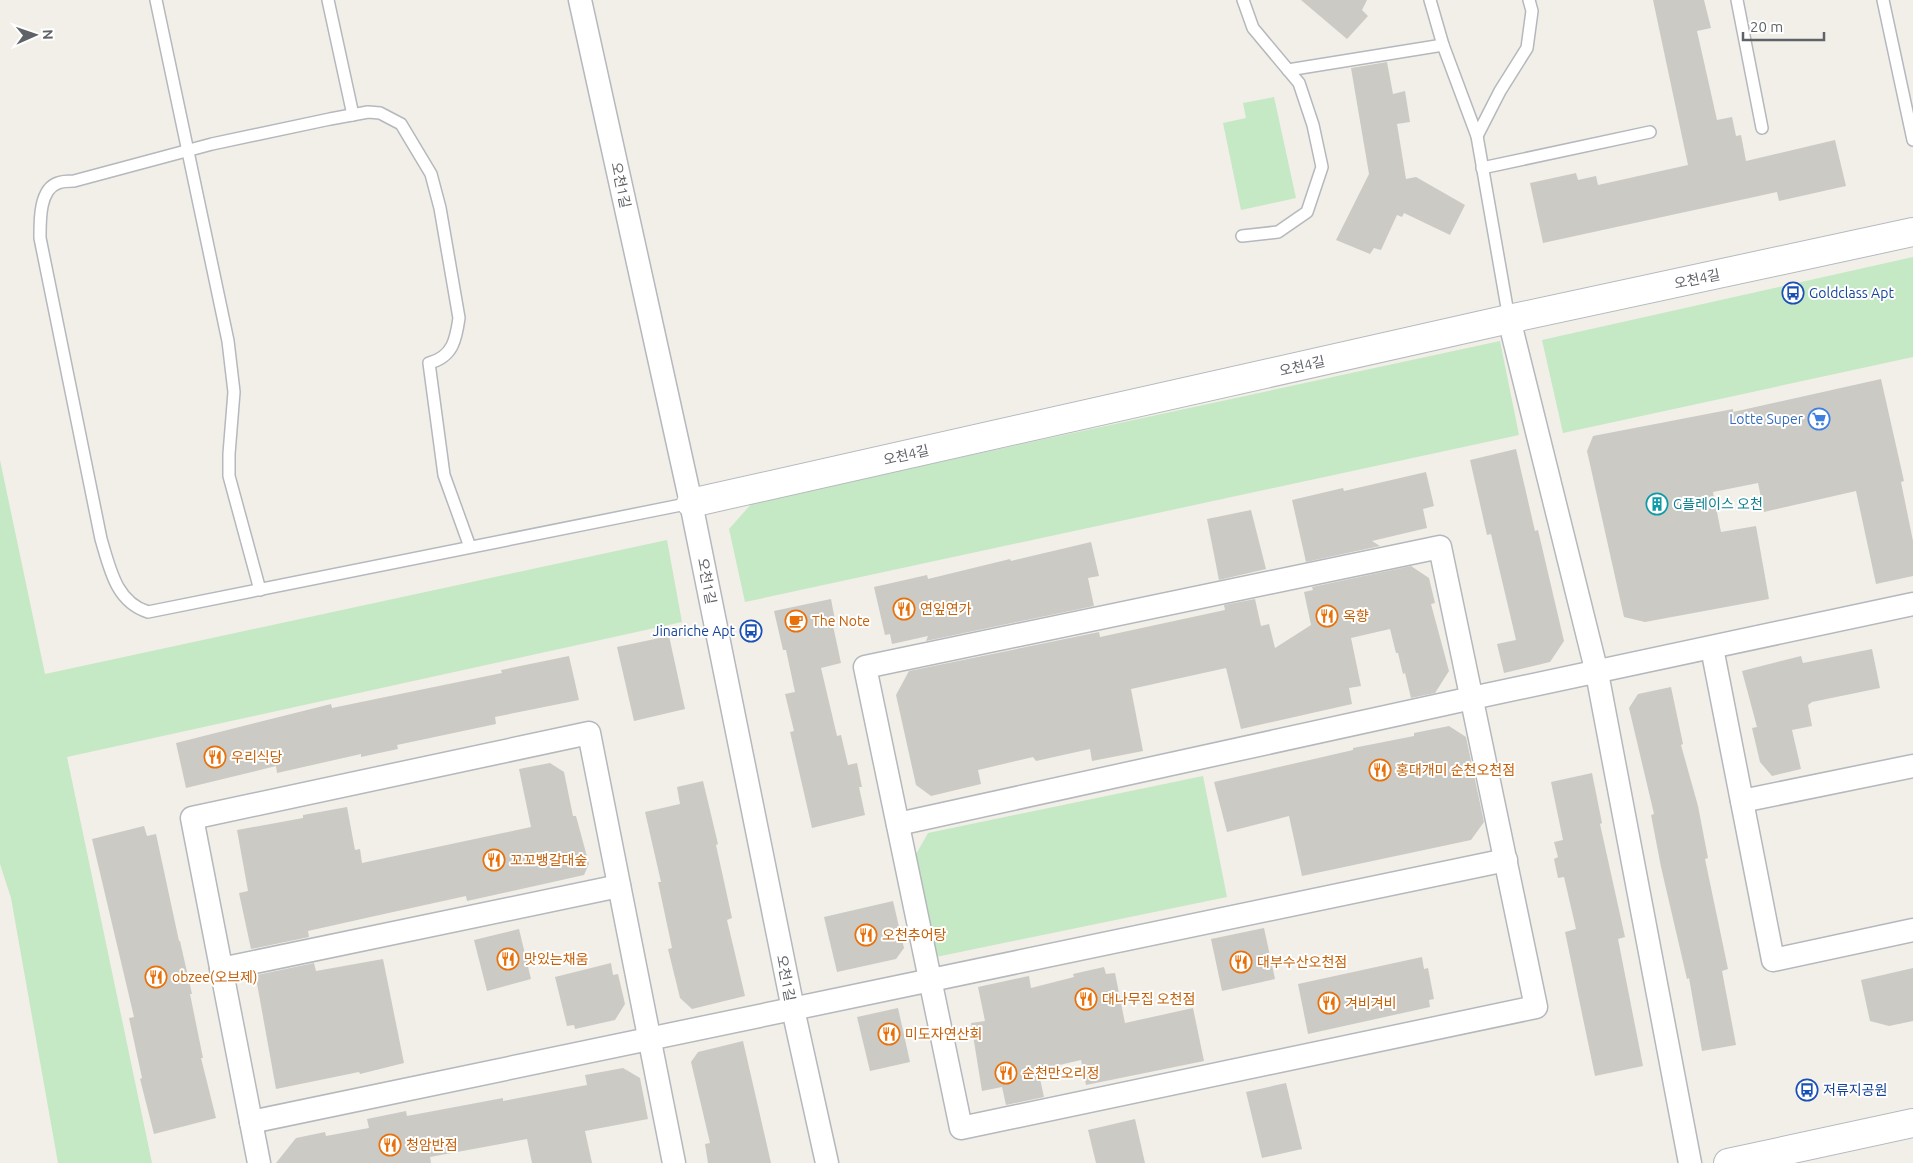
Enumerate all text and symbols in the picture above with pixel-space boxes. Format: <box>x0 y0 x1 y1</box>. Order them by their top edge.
north arrow <box>10 10 60 60</box>
scale bar <box>1743 10 1824 42</box>
text: 20 m <box>1750 18 1783 35</box>
text: N <box>40 29 56 40</box>
street label: 오천1길 <box>608 161 634 209</box>
street label: 오천4길 <box>1673 266 1721 292</box>
bus stop icon: Goldclass Apt <box>1781 281 1805 305</box>
place label: Goldclass Apt <box>1809 285 1894 301</box>
street label: 오천4길 <box>1278 353 1326 379</box>
supermarket icon: Lotte Super <box>1807 407 1831 431</box>
place label: Lotte Super <box>1729 411 1804 427</box>
street label: 오천4길 <box>882 442 930 468</box>
building icon: G플레이스 오천 <box>1645 492 1669 516</box>
place label: G플레이스 오천 <box>1673 496 1763 512</box>
street label: 오천1길 <box>695 557 719 605</box>
restaurant icon: 연잎연가 <box>892 597 916 621</box>
place label: 연잎연가 <box>920 601 972 617</box>
restaurant icon: 옥향 <box>1315 604 1339 628</box>
place label: 옥향 <box>1343 608 1369 624</box>
cafe icon: The Note <box>784 609 808 633</box>
place label: The Note <box>812 613 870 629</box>
bus stop icon: Jinariche Apt <box>739 619 763 643</box>
place label: Jinariche Apt <box>653 623 735 639</box>
restaurant icon: 우리식당 <box>203 745 227 769</box>
place label: 우리식당 <box>231 749 283 765</box>
restaurant icon: 홍대개미 순천오천점 <box>1368 758 1392 782</box>
place label: 홍대개미 순천오천점 <box>1396 762 1515 778</box>
restaurant icon: 꼬꼬뱅갈대숲 <box>482 848 506 872</box>
place label: 꼬꼬뱅갈대숲 <box>510 852 587 868</box>
restaurant icon: 오천추어탕 <box>854 923 878 947</box>
place label: 오천추어탕 <box>882 927 947 943</box>
restaurant icon: 맛있는채움 <box>496 947 520 971</box>
restaurant icon: 대부수산오천점 <box>1229 950 1253 974</box>
place label: 맛있는채움 <box>524 951 589 967</box>
street label: 오천1길 <box>774 954 798 1002</box>
place label: 대부수산오천점 <box>1257 954 1347 970</box>
restaurant icon: obzee(오브제) <box>144 965 168 989</box>
place label: obzee(오브제) <box>172 969 257 985</box>
restaurant icon: 대나무집 오천점 <box>1074 987 1098 1011</box>
place label: 대나무집 오천점 <box>1102 991 1195 1007</box>
restaurant icon: 겨비겨비 <box>1317 991 1341 1015</box>
place label: 겨비겨비 <box>1345 995 1397 1011</box>
restaurant icon: 미도자연산회 <box>877 1022 901 1046</box>
place label: 미도자연산회 <box>905 1026 982 1042</box>
restaurant icon: 순천만오리정 <box>994 1061 1018 1085</box>
place label: 순천만오리정 <box>1022 1065 1099 1081</box>
bus stop icon: 저류지공원 <box>1795 1078 1819 1102</box>
place label: 저류지공원 <box>1823 1082 1887 1098</box>
restaurant icon: 청암반점 <box>378 1133 402 1157</box>
place label: 청암반점 <box>406 1137 458 1153</box>

